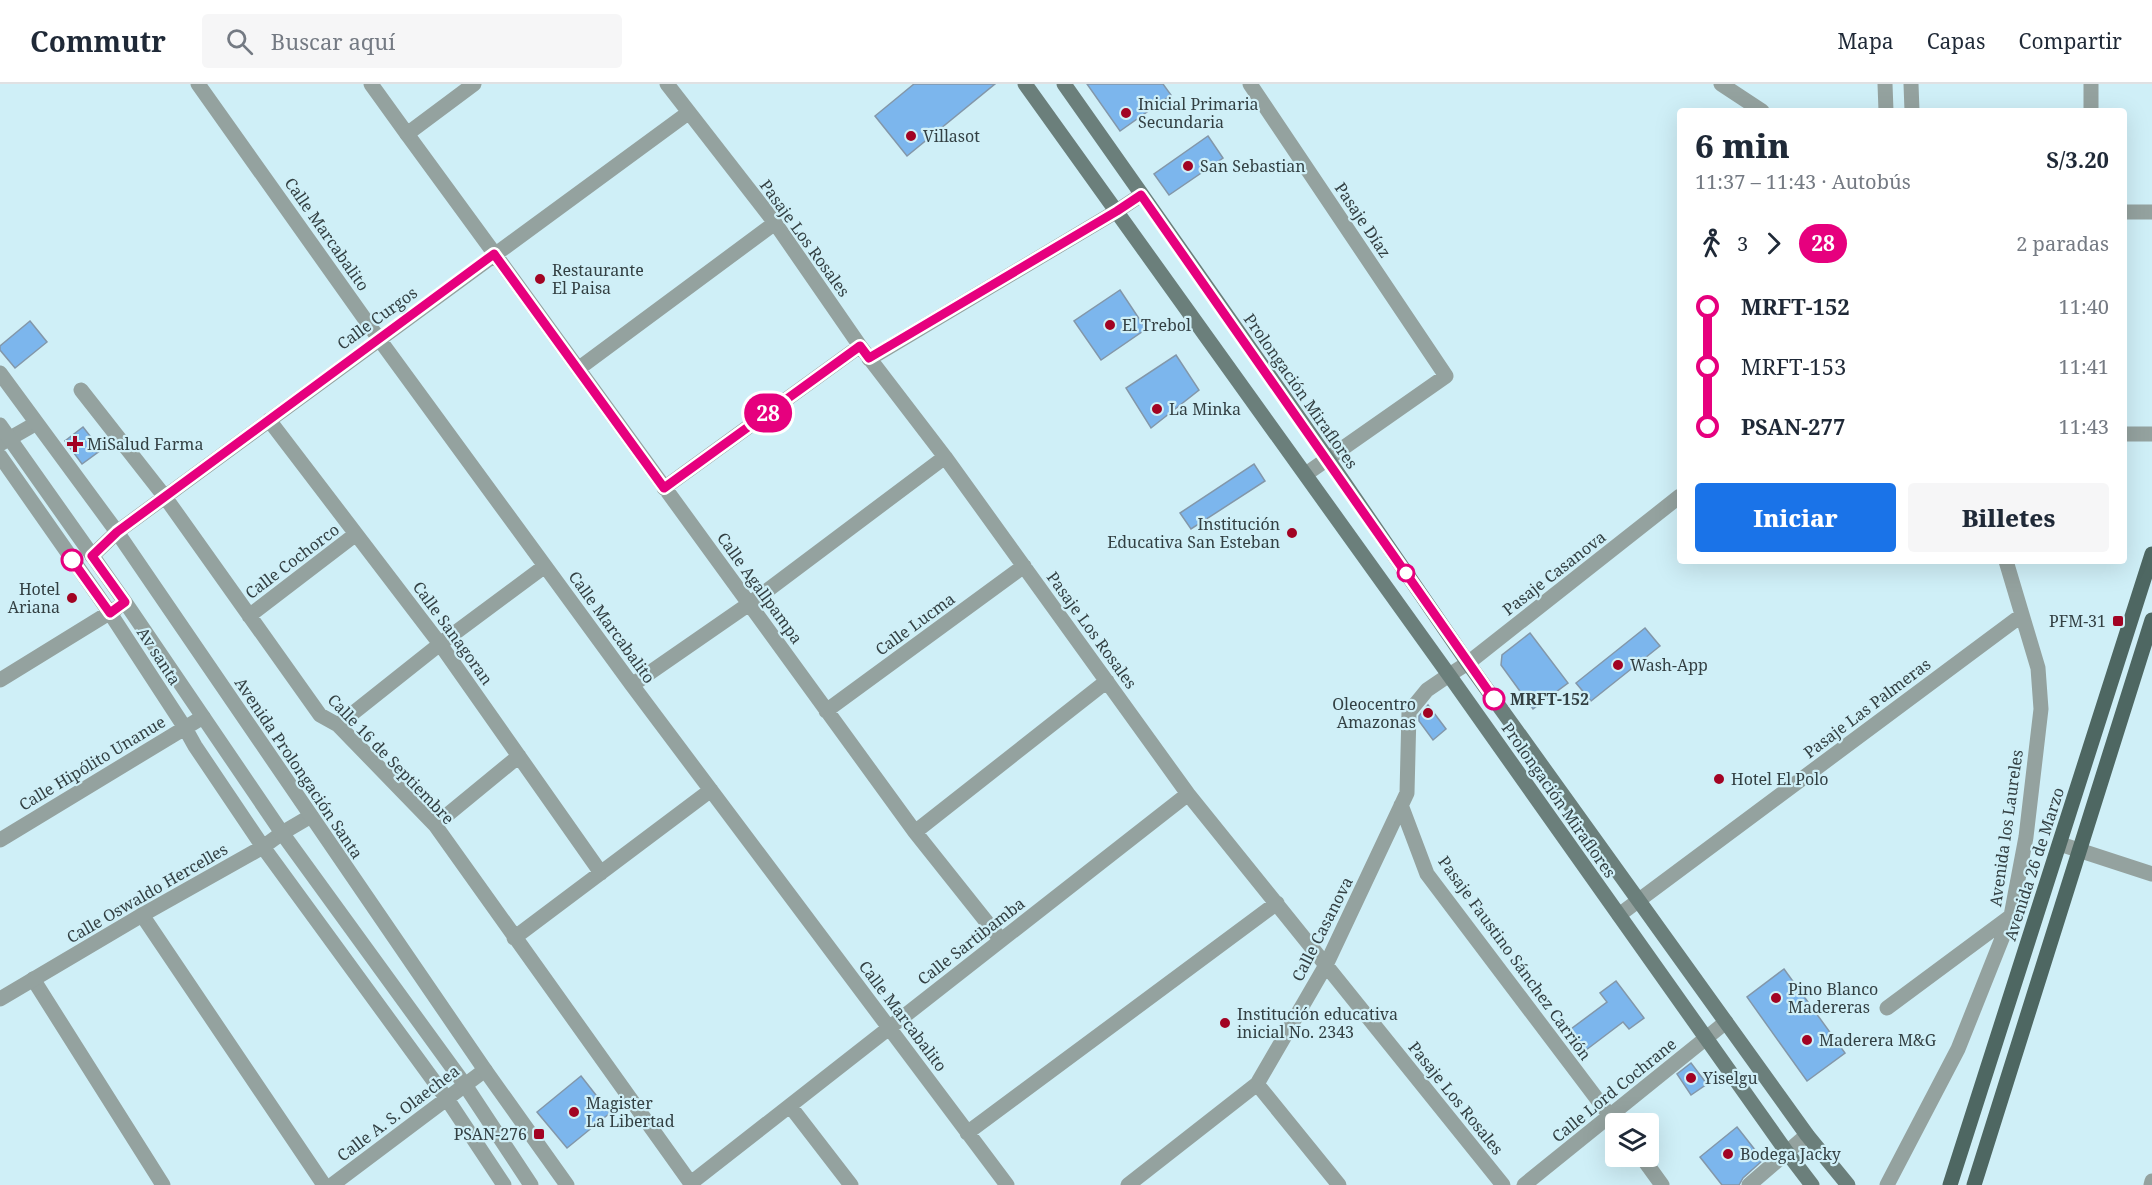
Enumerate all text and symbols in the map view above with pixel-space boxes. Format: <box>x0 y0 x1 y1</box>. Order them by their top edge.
search box <box>202 14 622 68</box>
text: Commutr <box>30 22 166 60</box>
icon: search <box>223 25 256 58</box>
text: Buscar aquí <box>271 26 395 56</box>
text: Mapa <box>1837 27 1894 55</box>
text: Capas <box>1927 27 1986 55</box>
text: Compartir <box>2019 27 2122 55</box>
place label: Inicial Primaria Secundaria <box>1138 93 1259 133</box>
marker: Inicial Primaria Secundaria <box>1119 106 1133 120</box>
text: 6 min <box>1695 123 1790 168</box>
place label: Villasot <box>923 125 980 147</box>
marker: Villasot <box>904 129 918 143</box>
text: S/3.20 <box>2046 144 2109 174</box>
place label: San Sebastian <box>1200 155 1306 177</box>
marker: San Sebastian <box>1181 159 1195 173</box>
text: 11:37 – 11:43 · Autobús <box>1695 168 1911 195</box>
street label: Calle Marcabalito <box>280 173 374 295</box>
street label: Pasaje Los Rosales <box>755 175 855 301</box>
street label: Pasaje Díaz <box>1330 178 1396 262</box>
icon: walk <box>1695 227 1728 260</box>
icon: forward <box>1757 227 1790 260</box>
text: 28 <box>1811 229 1835 257</box>
text: 3 <box>1737 230 1748 257</box>
text: 2 paradas <box>2016 230 2109 257</box>
place label: Restaurante El Paisa <box>552 259 644 299</box>
marker: Restaurante El Paisa <box>533 272 547 286</box>
street label: Calle Curgos <box>332 281 422 355</box>
text: MRFT-152 <box>1741 291 1850 321</box>
text: 11:40 <box>2059 293 2109 320</box>
street label: Prolongación Miraflores <box>1239 309 1363 473</box>
place label: El Trebol <box>1122 314 1191 336</box>
marker: El Trebol <box>1103 318 1117 332</box>
text: MRFT-153 <box>1741 351 1846 381</box>
text: 11:41 <box>2059 353 2109 380</box>
line badge: 28 <box>741 394 795 432</box>
place label: La Minka <box>1169 398 1241 420</box>
text: 28 <box>756 399 780 427</box>
marker: La Minka <box>1150 402 1164 416</box>
text: PSAN-277 <box>1741 411 1845 441</box>
text: 11:43 <box>2059 413 2109 440</box>
place label: MiSalud Farma <box>87 433 203 455</box>
marker: MiSalud Farma <box>68 437 82 451</box>
button: Iniciar <box>1695 483 1896 552</box>
button: Billetes <box>1908 483 2109 552</box>
place label: Institución Educativa San Esteban <box>1107 513 1280 553</box>
street label: Calle Cochorco <box>240 518 344 604</box>
marker: Institución Educativa San Esteban <box>1285 526 1299 540</box>
street label: Pasaje Casanova <box>1498 526 1610 620</box>
street label: Calle Agallpampa <box>712 528 808 648</box>
unlabelled marker <box>61 549 83 571</box>
unlabelled marker <box>1397 564 1415 582</box>
street label: Calle Marcabalito <box>564 566 660 688</box>
street label: Pasaje Los Rosales <box>1042 567 1142 693</box>
street label: Calle Sanagoran <box>408 577 498 689</box>
place label: Hotel Ariana <box>8 578 60 618</box>
street label: Calle Lucma <box>871 588 959 660</box>
marker: Hotel Ariana <box>65 591 79 605</box>
place label: PFM-31 <box>2049 610 2106 632</box>
marker: PFM-31 <box>2111 614 2125 628</box>
street label: Av santa <box>132 623 186 689</box>
street label: Pasaje Las Palmeras <box>1799 653 1935 763</box>
place label: Wash-App <box>1630 654 1708 676</box>
marker: Wash-App <box>1611 658 1625 672</box>
street label: Avenida Prolongación Santa <box>230 673 368 863</box>
marker: MRFT-152 <box>1483 688 1505 710</box>
place label: MRFT-152 <box>1510 688 1589 710</box>
street label: Calle 16 de Septiembre <box>323 689 459 829</box>
place label: Oleocentro Amazonas <box>1332 693 1416 733</box>
marker: Oleocentro Amazonas <box>1421 706 1435 720</box>
street label: Calle Hipólito Unanue <box>15 710 169 816</box>
street label: Prolongación Miraflores <box>1497 718 1621 882</box>
street label: Avenida los Laureles <box>1984 748 2028 908</box>
place label: Hotel El Polo <box>1731 768 1828 790</box>
marker: Hotel El Polo <box>1712 772 1726 786</box>
street label: Avenida 26 de Marzo <box>1999 784 2069 944</box>
street label: Calle Oswaldo Hercelles <box>62 838 232 948</box>
street label: Pasaje Faustino Sánchez Carrión <box>1433 851 1597 1065</box>
street label: Calle Casanova <box>1286 873 1358 985</box>
street label: Calle Sartibamba <box>913 892 1029 990</box>
street label: Calle Marcabalito <box>854 956 952 1076</box>
place label: Pino Blanco Madereras <box>1788 978 1878 1018</box>
marker: Pino Blanco Madereras <box>1769 991 1783 1005</box>
place label: Institución educativa inicial No. 2343 <box>1237 1003 1398 1043</box>
marker: Institución educativa inicial No. 2343 <box>1218 1016 1232 1030</box>
place label: Maderera M&G <box>1819 1029 1937 1051</box>
street label: Calle Lord Cochrane <box>1547 1033 1681 1147</box>
marker: Maderera M&G <box>1800 1033 1814 1047</box>
street label: Pasaje Los Rosales <box>1403 1037 1509 1159</box>
street label: Calle A. S. Olaechea <box>332 1060 464 1166</box>
place label: Yiselgu <box>1702 1067 1758 1089</box>
marker: Yiselgu <box>1684 1071 1698 1085</box>
place label: Magister La Libertad <box>586 1092 675 1132</box>
marker: Magister La Libertad <box>567 1105 581 1119</box>
map controls <box>1605 1113 1659 1167</box>
button: layers <box>1605 1113 1659 1167</box>
place label: PSAN-276 <box>454 1123 527 1145</box>
marker: PSAN-276 <box>532 1127 546 1141</box>
place label: Bodega Jacky <box>1740 1143 1842 1165</box>
marker: Bodega Jacky <box>1721 1147 1735 1161</box>

